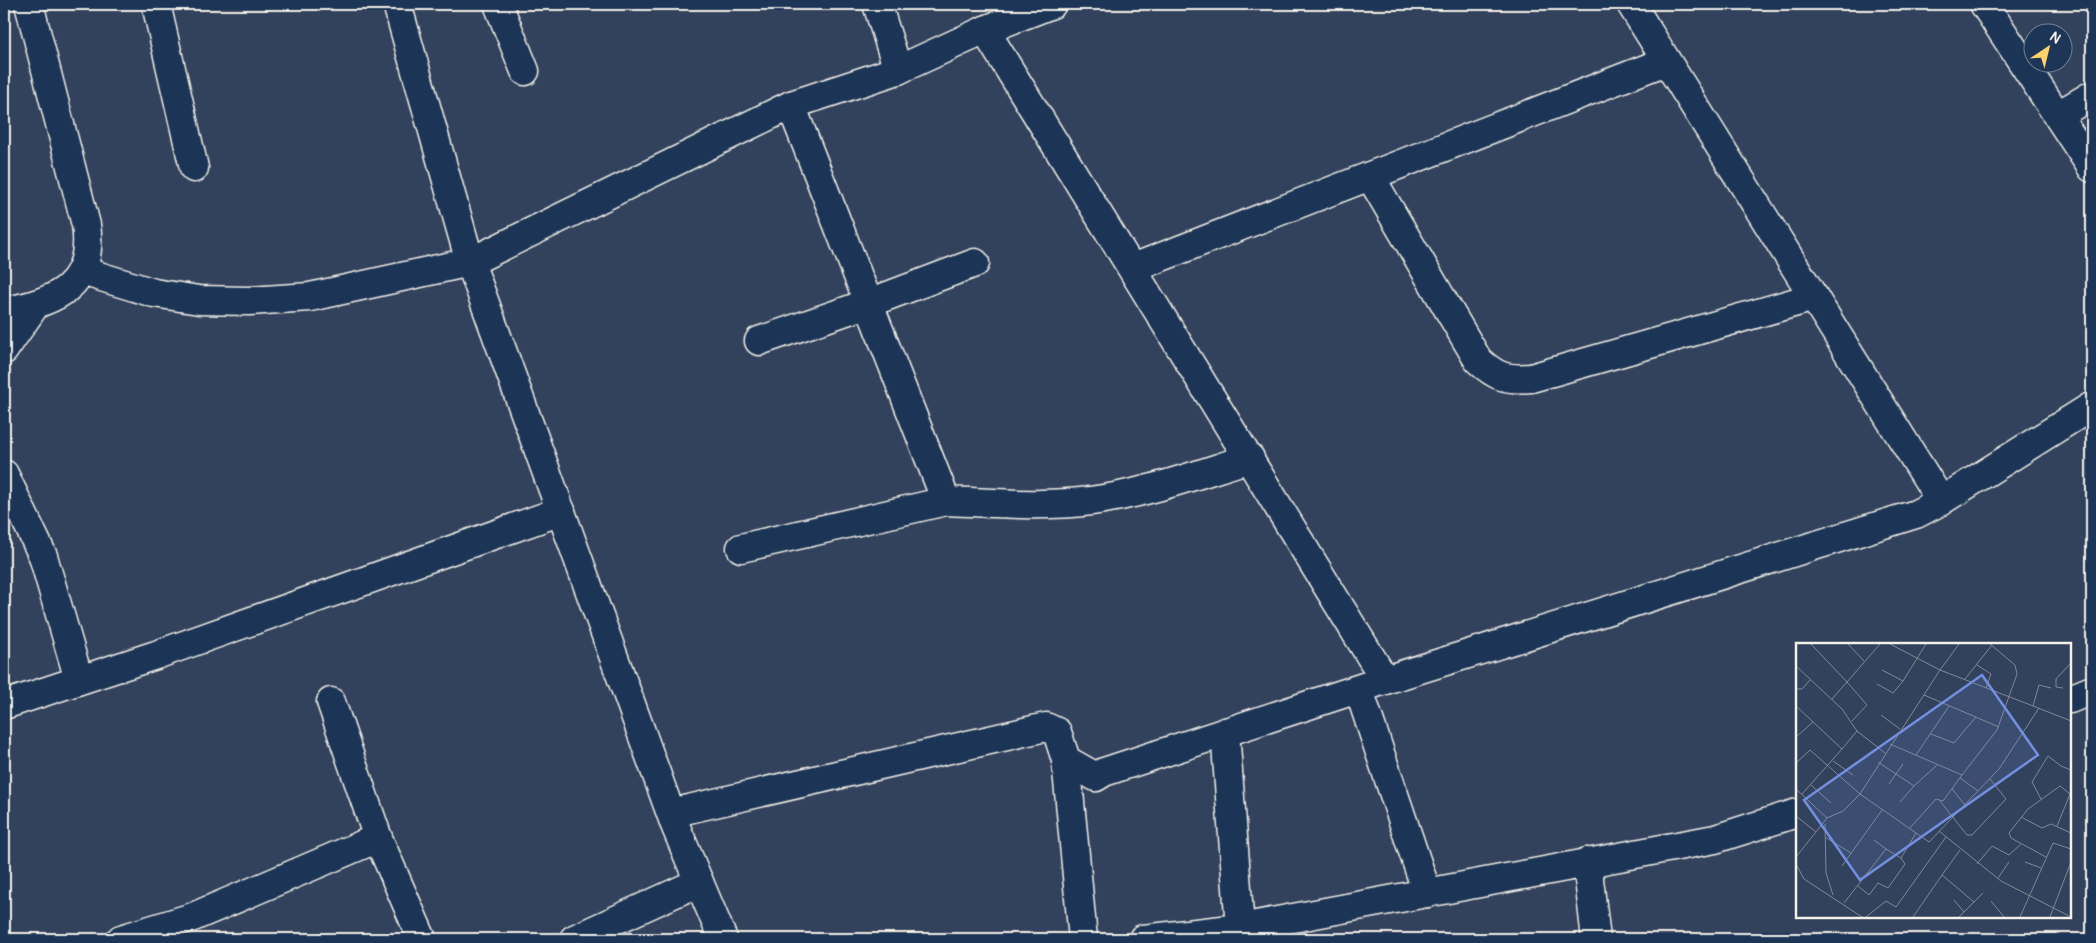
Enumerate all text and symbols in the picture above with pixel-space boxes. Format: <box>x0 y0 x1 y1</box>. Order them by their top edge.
north arrow <box>2024 22 2074 72</box>
text: N <box>2046 28 2064 47</box>
inset map <box>1796 643 2071 918</box>

